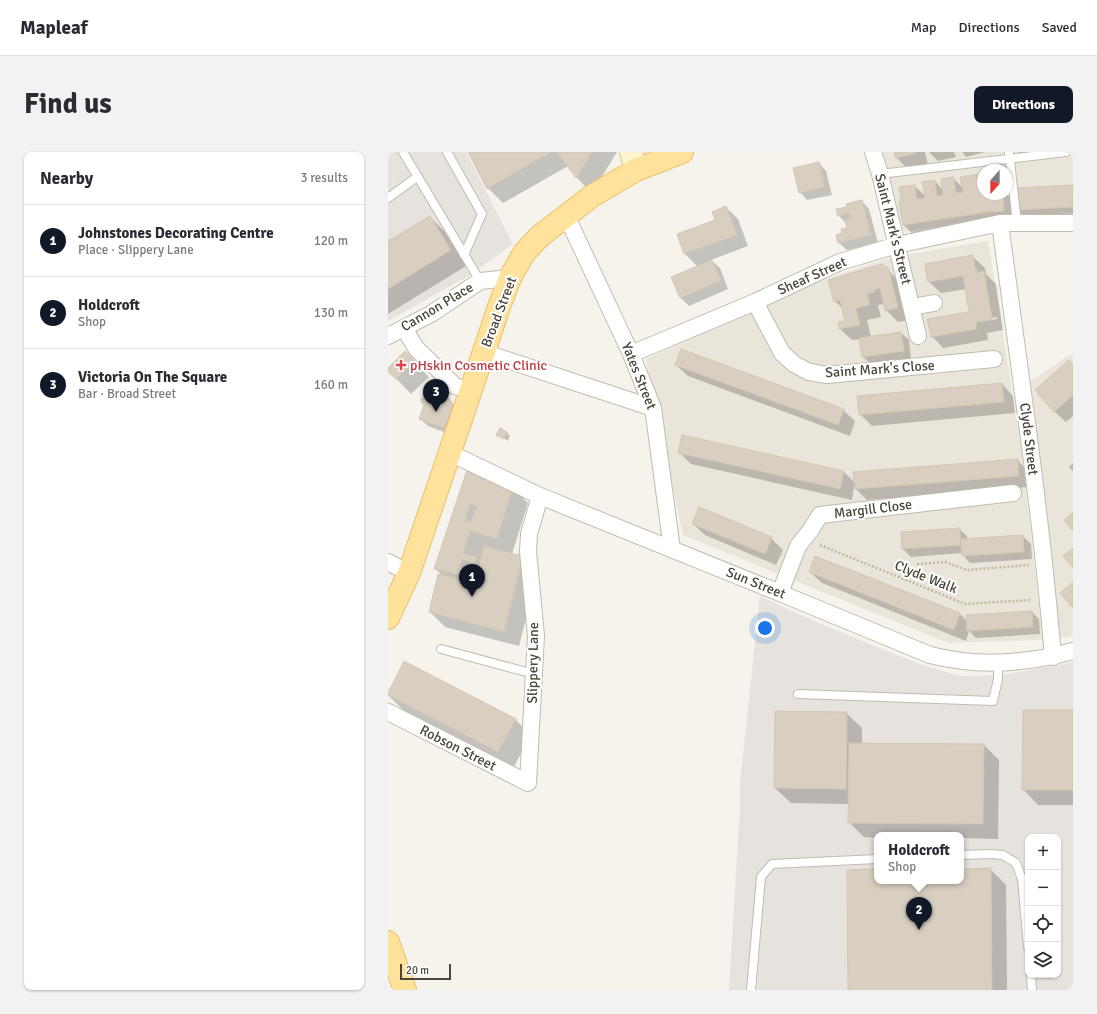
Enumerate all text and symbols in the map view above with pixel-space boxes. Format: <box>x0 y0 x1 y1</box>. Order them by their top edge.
text: Mapleaf <box>20 16 88 40</box>
text: Map <box>911 19 937 36</box>
text: Directions <box>959 19 1020 36</box>
text: Saved <box>1042 19 1077 36</box>
button: Directions <box>974 86 1073 123</box>
text: Find us <box>24 87 112 121</box>
north arrow <box>977 164 1013 200</box>
text: Nearby <box>40 168 93 189</box>
text: 3 results <box>300 170 348 186</box>
street label: Saint Mark's Street <box>871 172 915 286</box>
text: Johnstones Decorating Centre <box>78 224 274 242</box>
text: 1 <box>49 233 57 249</box>
text: 120 m <box>314 233 348 249</box>
text: Place · Slippery Lane <box>78 242 194 258</box>
street label: Sheaf Street <box>775 253 849 299</box>
street label: Broad Street <box>478 274 520 350</box>
street label: Cannon Place <box>398 279 476 335</box>
text: Holdcroft <box>78 296 140 314</box>
text: 2 <box>49 305 57 321</box>
text: 130 m <box>314 305 348 321</box>
text: Shop <box>78 314 106 330</box>
street label: Yates Street <box>618 340 660 412</box>
place label: pHskin Cosmetic Clinic <box>410 357 548 374</box>
street label: Saint Mark's Close <box>825 357 935 381</box>
marker: pHskin Cosmetic Clinic <box>395 359 407 371</box>
text: Victoria On The Square <box>78 368 227 386</box>
text: 3 <box>49 377 57 393</box>
text: 160 m <box>314 377 348 393</box>
pin: 3 <box>423 379 449 412</box>
text: Bar · Broad Street <box>78 386 176 402</box>
street label: Clyde Street <box>1016 402 1042 476</box>
street label: Margill Close <box>833 496 913 522</box>
street label: Clyde Walk <box>892 557 960 597</box>
street label: Sun Street <box>724 563 788 603</box>
pin: 1 <box>459 564 485 597</box>
your location <box>755 618 775 638</box>
street label: Slippery Lane <box>524 622 542 704</box>
street label: Robson Street <box>417 721 499 775</box>
popup <box>874 832 964 884</box>
map controls <box>1025 834 1061 978</box>
button: + <box>1025 834 1061 870</box>
text: Holdcroft <box>888 841 950 859</box>
text: Shop <box>888 859 916 875</box>
button: − <box>1025 870 1061 906</box>
pin: 2 <box>906 897 932 930</box>
button: locate <box>1025 906 1061 942</box>
button: layers <box>1025 942 1061 978</box>
scale bar <box>400 962 451 981</box>
text: 20 m <box>406 964 429 977</box>

